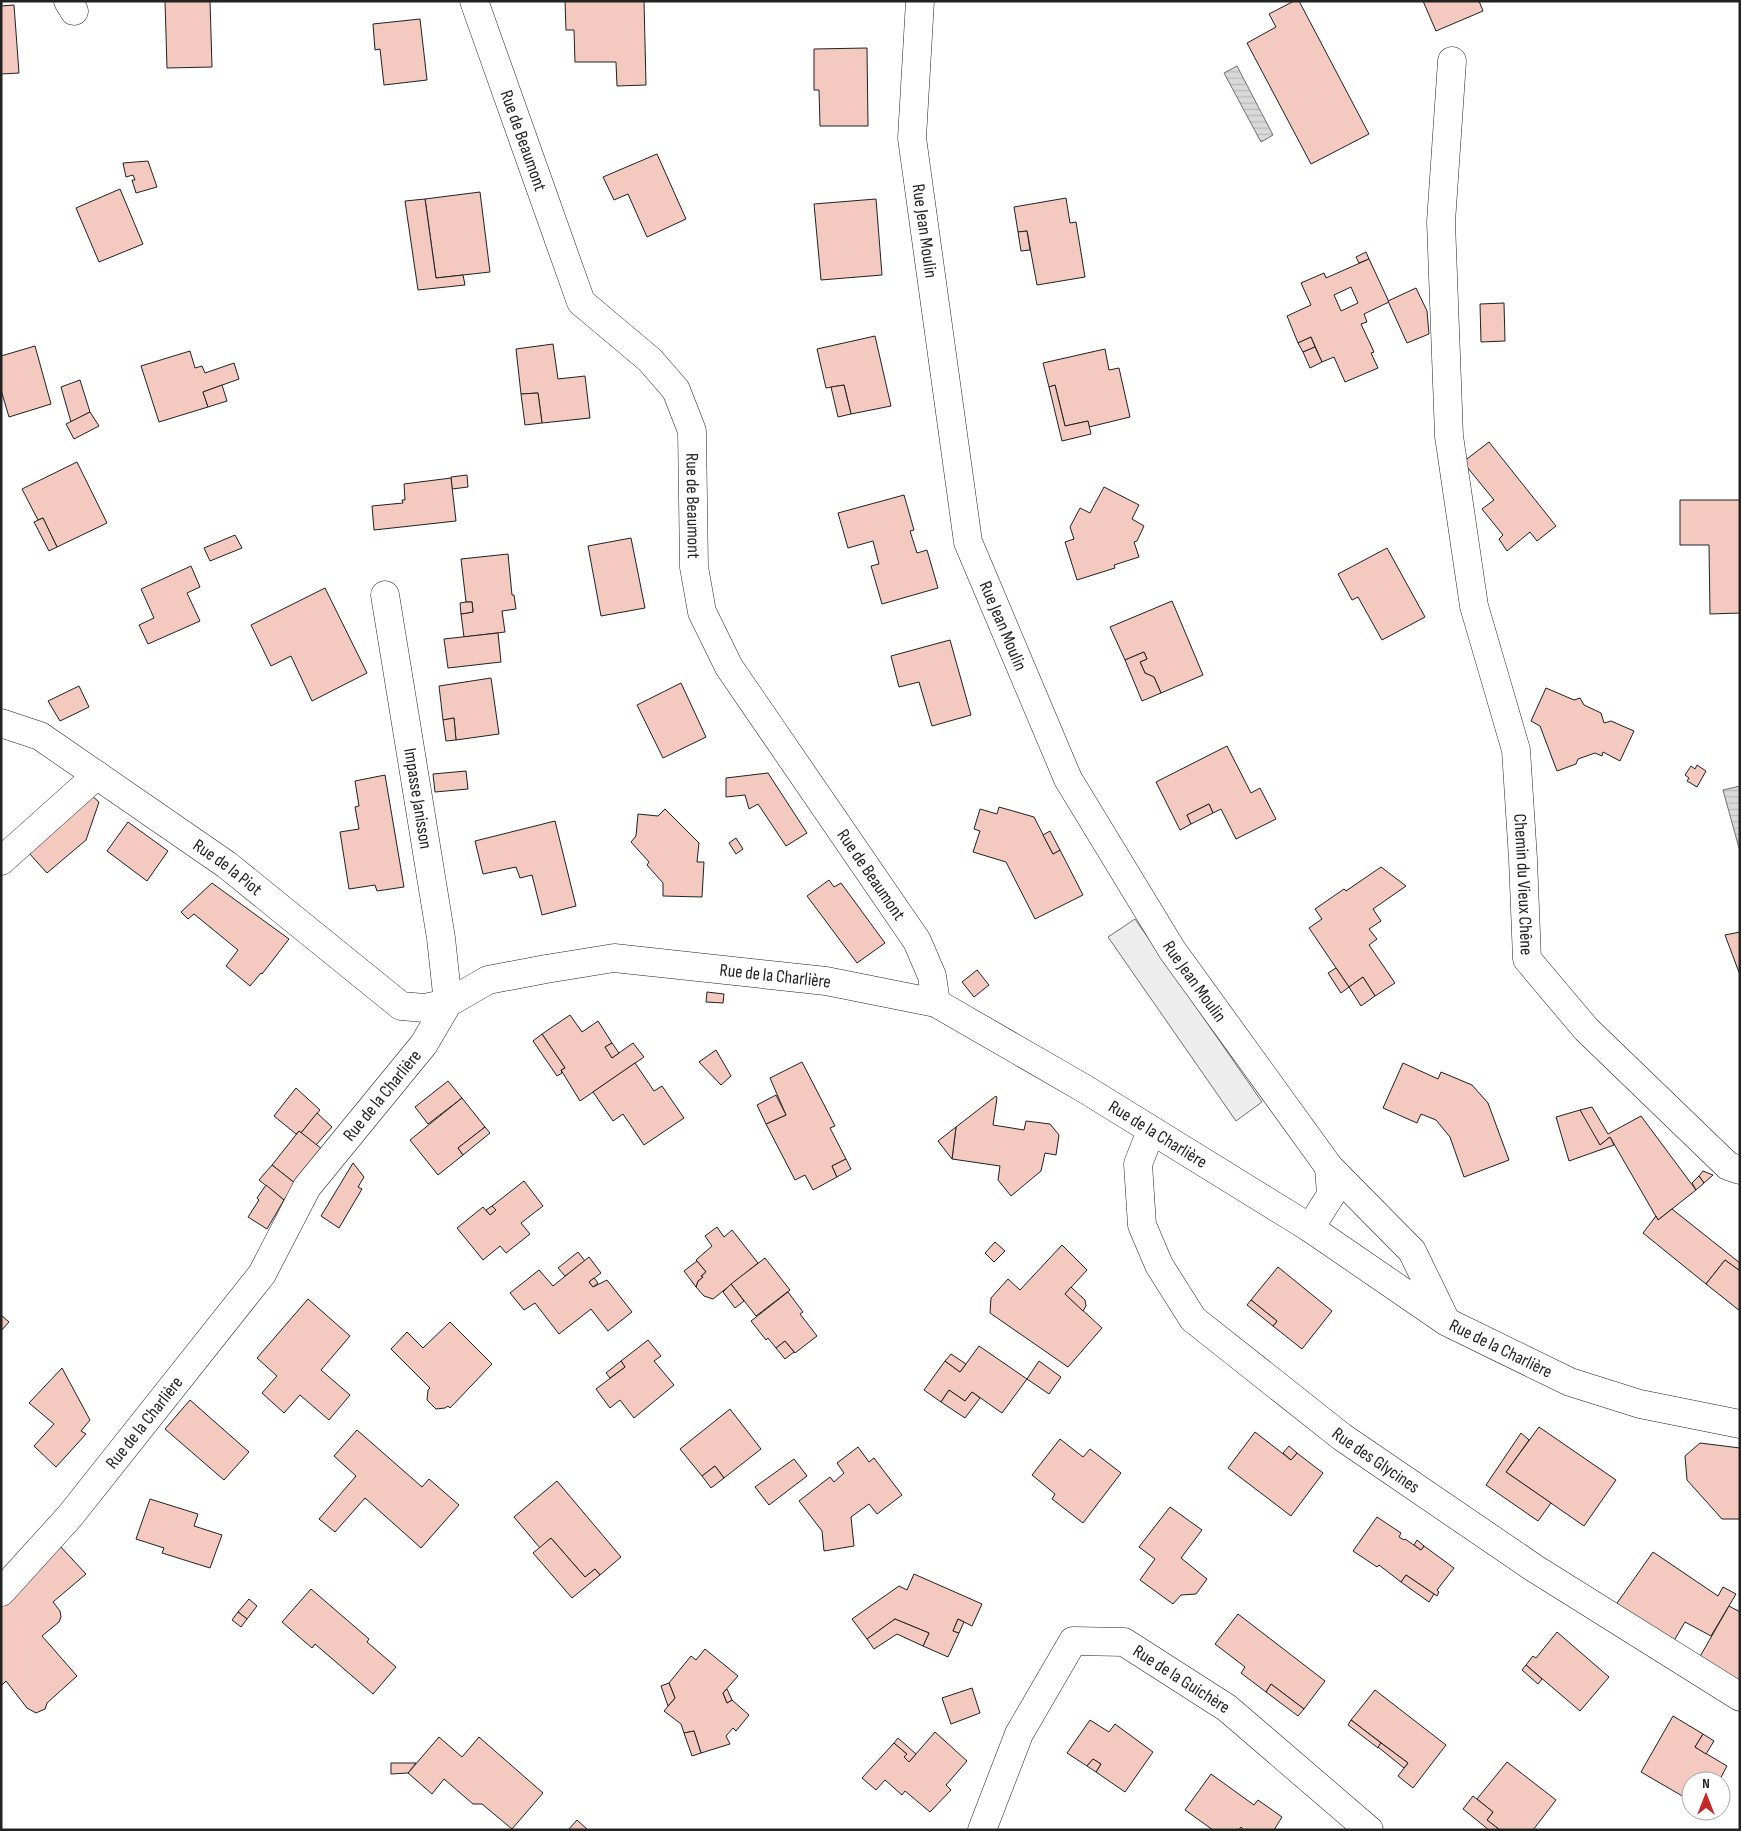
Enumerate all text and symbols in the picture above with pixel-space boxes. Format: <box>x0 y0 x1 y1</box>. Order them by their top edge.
street label: Rue de Beaumont <box>496 87 551 194</box>
street label: Rue Jean Moulin <box>908 182 942 279</box>
street label: Rue de Beaumont <box>682 453 704 559</box>
street label: Rue Jean Moulin <box>975 578 1031 674</box>
street label: Impasse Janisson <box>400 746 437 850</box>
street label: Chemin du Vieux Chêne <box>1510 813 1537 956</box>
street label: Rue de Beaumont <box>833 825 910 925</box>
street label: Rue de la Piot <box>189 834 267 900</box>
street label: Rue Jean Moulin <box>1158 937 1231 1026</box>
street label: Rue de la Charlière <box>718 959 833 992</box>
street label: Rue de la Charlière <box>338 1045 426 1145</box>
street label: Rue de la Charlière <box>1105 1096 1211 1172</box>
street label: Rue de la Charlière <box>1446 1314 1556 1382</box>
street label: Rue de la Charlière <box>101 1372 187 1473</box>
street label: Rue des Glycines <box>1328 1423 1424 1497</box>
street label: Rue de la Guichère <box>1129 1640 1234 1718</box>
north arrow <box>1681 1771 1731 1821</box>
text: N <box>1702 1775 1710 1792</box>

